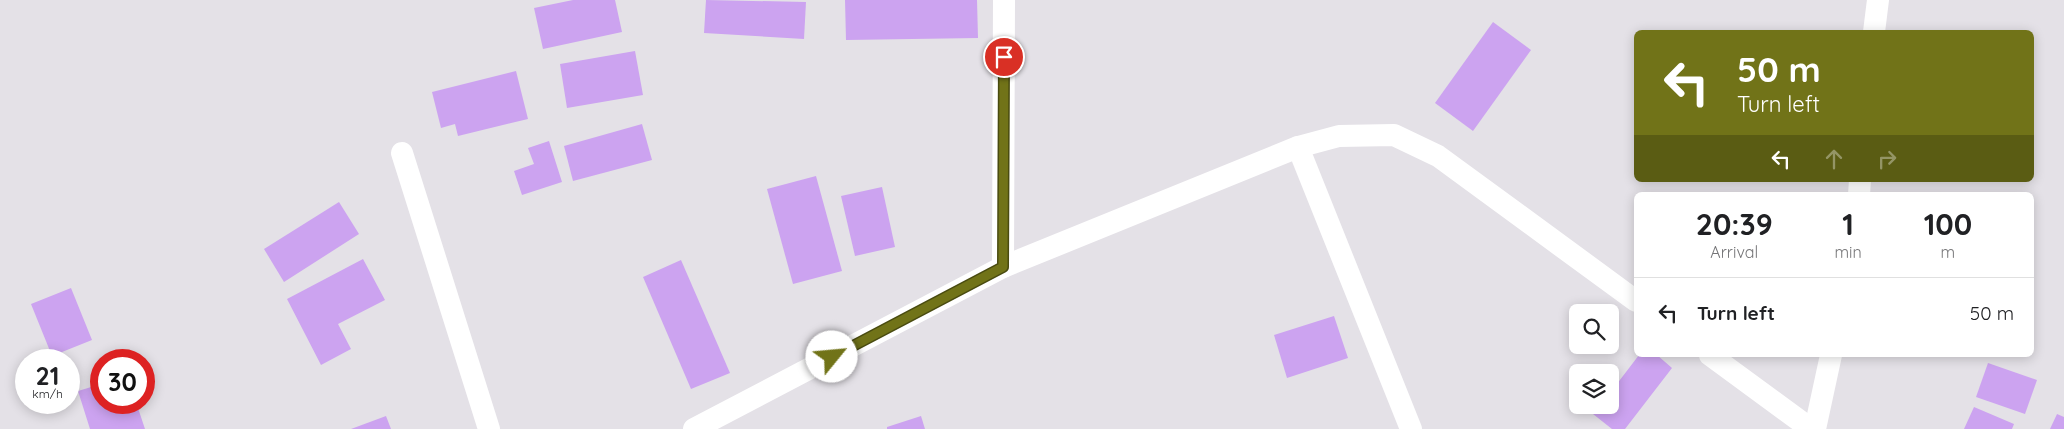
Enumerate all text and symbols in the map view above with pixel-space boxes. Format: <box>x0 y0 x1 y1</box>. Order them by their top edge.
pin <box>983 36 1025 78</box>
icon: arrive <box>990 43 1018 71</box>
text: 50 m <box>1737 47 1821 91</box>
icon: left <box>1654 50 1719 115</box>
text: Turn left <box>1737 90 1820 118</box>
icon: left <box>1767 145 1795 173</box>
icon: ahead <box>1820 145 1848 173</box>
icon: right <box>1873 145 1901 173</box>
text: 20:39 <box>1696 205 1773 243</box>
text: 1 <box>1842 205 1854 243</box>
text: 100 <box>1924 205 1972 243</box>
text: Arrival <box>1710 242 1758 262</box>
text: min <box>1835 242 1862 262</box>
text: m <box>1941 242 1955 262</box>
icon: left <box>1654 299 1682 327</box>
text: Turn left <box>1697 301 1775 325</box>
text: 50 m <box>1970 301 2014 325</box>
map controls <box>1569 304 1619 414</box>
button: search <box>1569 304 1619 354</box>
position arrow <box>805 330 857 382</box>
speed limit sign: 30 <box>90 349 155 414</box>
text: 21 <box>36 360 59 391</box>
button: layers <box>1569 364 1619 414</box>
text: km/h <box>32 386 63 401</box>

